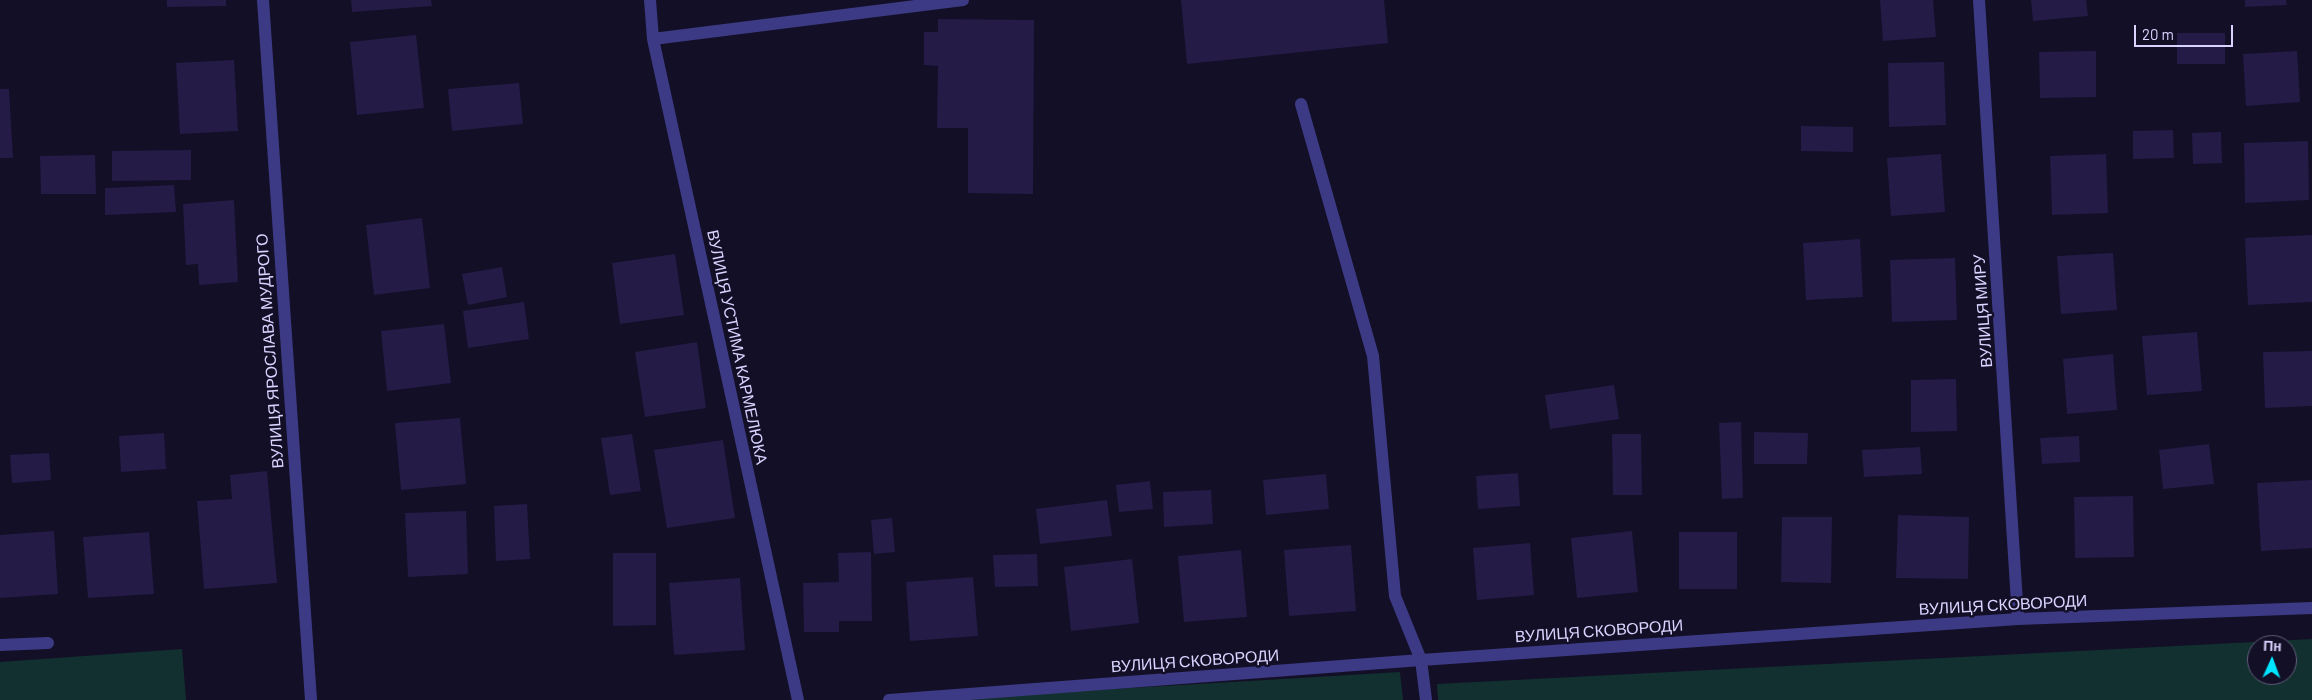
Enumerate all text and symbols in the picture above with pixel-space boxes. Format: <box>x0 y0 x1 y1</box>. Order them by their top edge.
scale bar <box>2137 15 2236 47</box>
text: 20 m <box>2142 25 2174 43</box>
street label: ВУЛИЦЯ УСТИМА КАРМЕЛЮКА <box>703 228 771 466</box>
street label: ВУЛИЦЯ ЯРОСЛАВА МУДРОГО <box>252 233 288 469</box>
street label: ВУЛИЦЯ МИРУ <box>1969 254 1997 368</box>
street label: ВУЛИЦЯ СКОВОРОДИ <box>1918 591 2088 619</box>
street label: ВУЛИЦЯ СКОВОРОДИ <box>1514 616 1684 646</box>
north arrow <box>2247 635 2297 685</box>
text: Пн <box>2263 637 2282 654</box>
street label: ВУЛИЦЯ СКОВОРОДИ <box>1110 646 1280 676</box>

